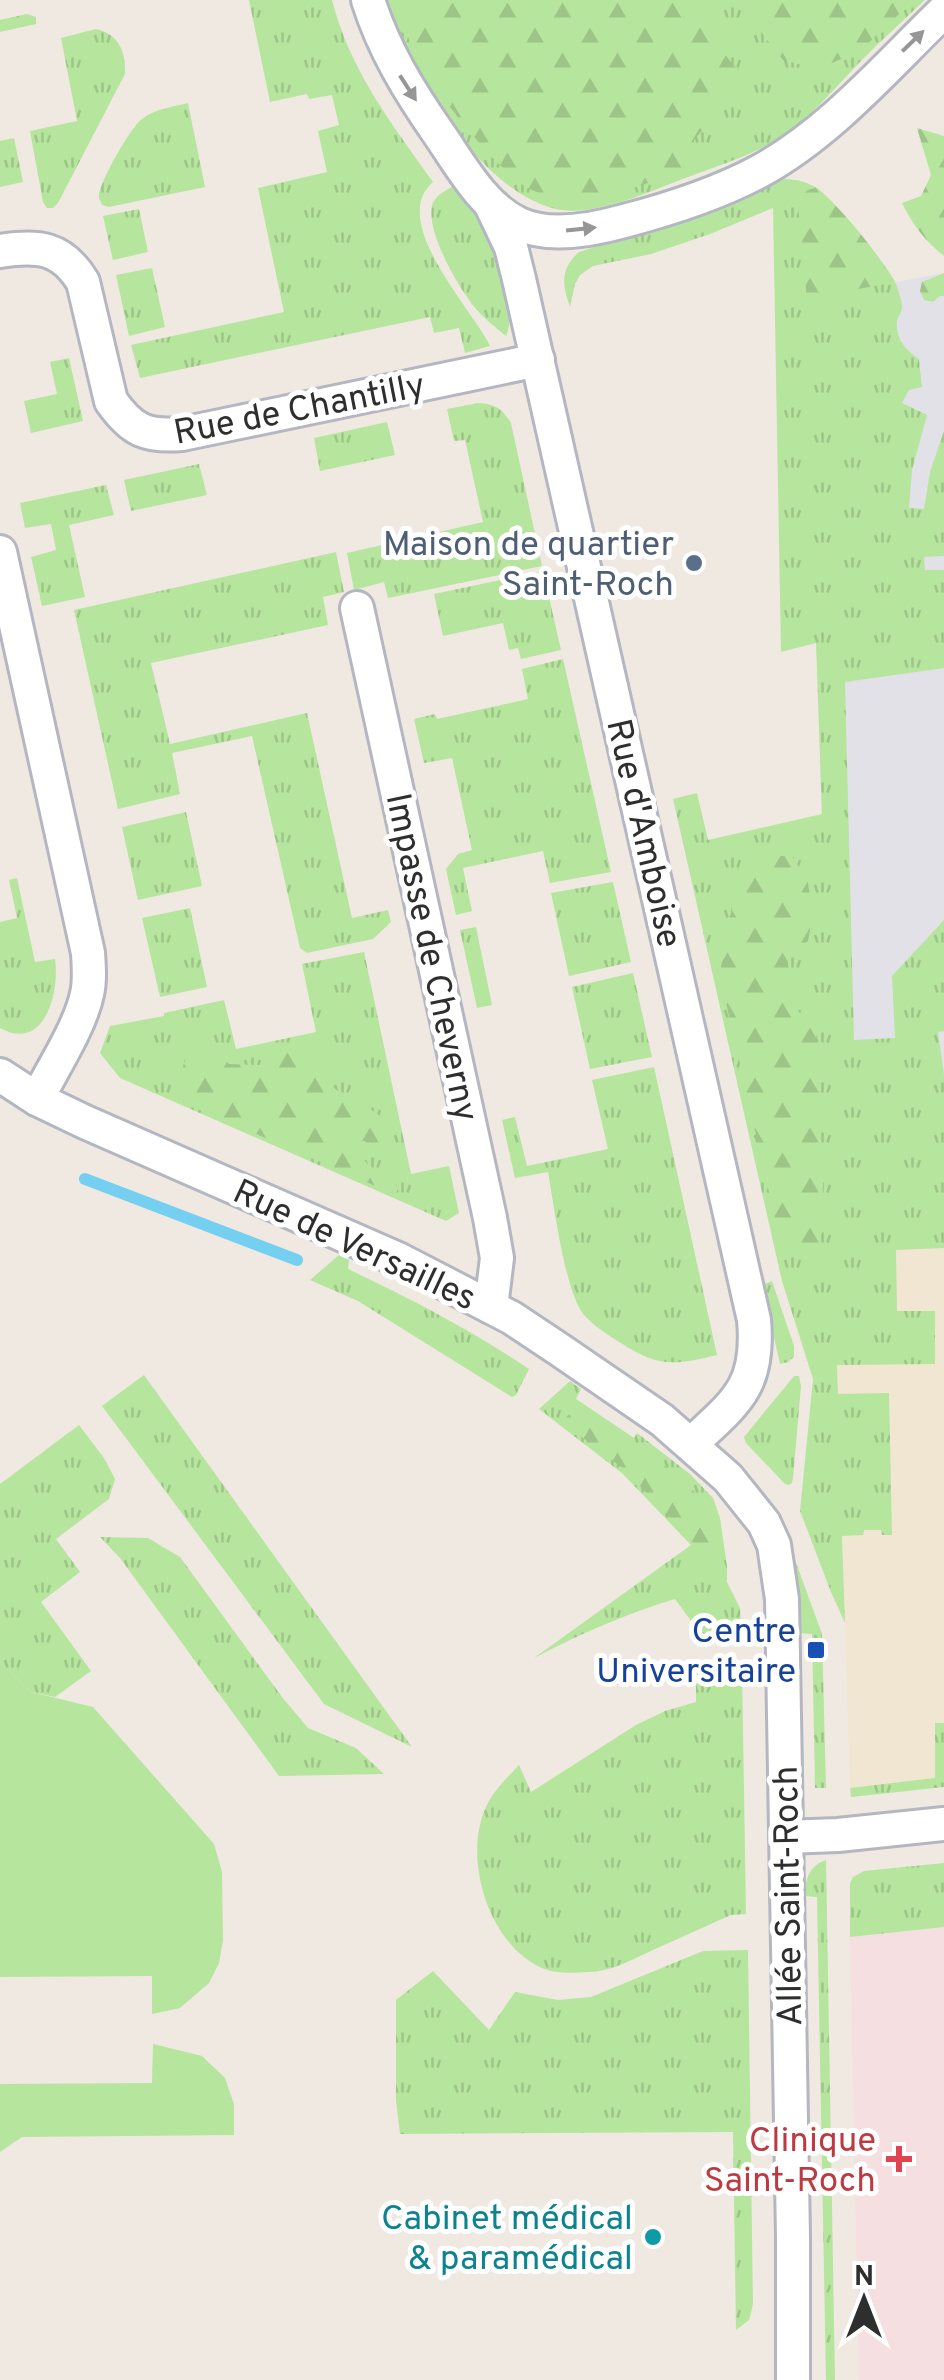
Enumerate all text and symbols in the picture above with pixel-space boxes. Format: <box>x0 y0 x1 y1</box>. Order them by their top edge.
one-way arrow <box>901 29 925 53</box>
one-way arrow <box>399 75 417 102</box>
one-way arrow <box>566 220 597 236</box>
street label: Rue de Chantilly <box>170 365 429 457</box>
place label: Maison de quartier Saint-Roch <box>383 524 674 608</box>
marker: Maison de quartier Saint-Roch <box>683 552 705 574</box>
street label: Rue d'Amboise <box>594 715 690 952</box>
street label: Impasse de Cheverny <box>374 789 486 1126</box>
street label: Rue de Versailles <box>225 1171 482 1322</box>
place label: Centre Universitaire <box>596 1611 796 1695</box>
marker: Centre Universitaire <box>805 1639 827 1661</box>
street label: Allée Saint-Roch <box>766 1765 814 2026</box>
place label: Clinique Saint-Roch <box>704 2120 876 2204</box>
marker: Clinique Saint-Roch <box>886 2146 912 2172</box>
place label: Cabinet médical & paramédical <box>381 2198 633 2282</box>
marker: Cabinet médical & paramédical <box>642 2226 664 2248</box>
north arrow <box>814 2250 914 2350</box>
text: N <box>854 2260 874 2296</box>

